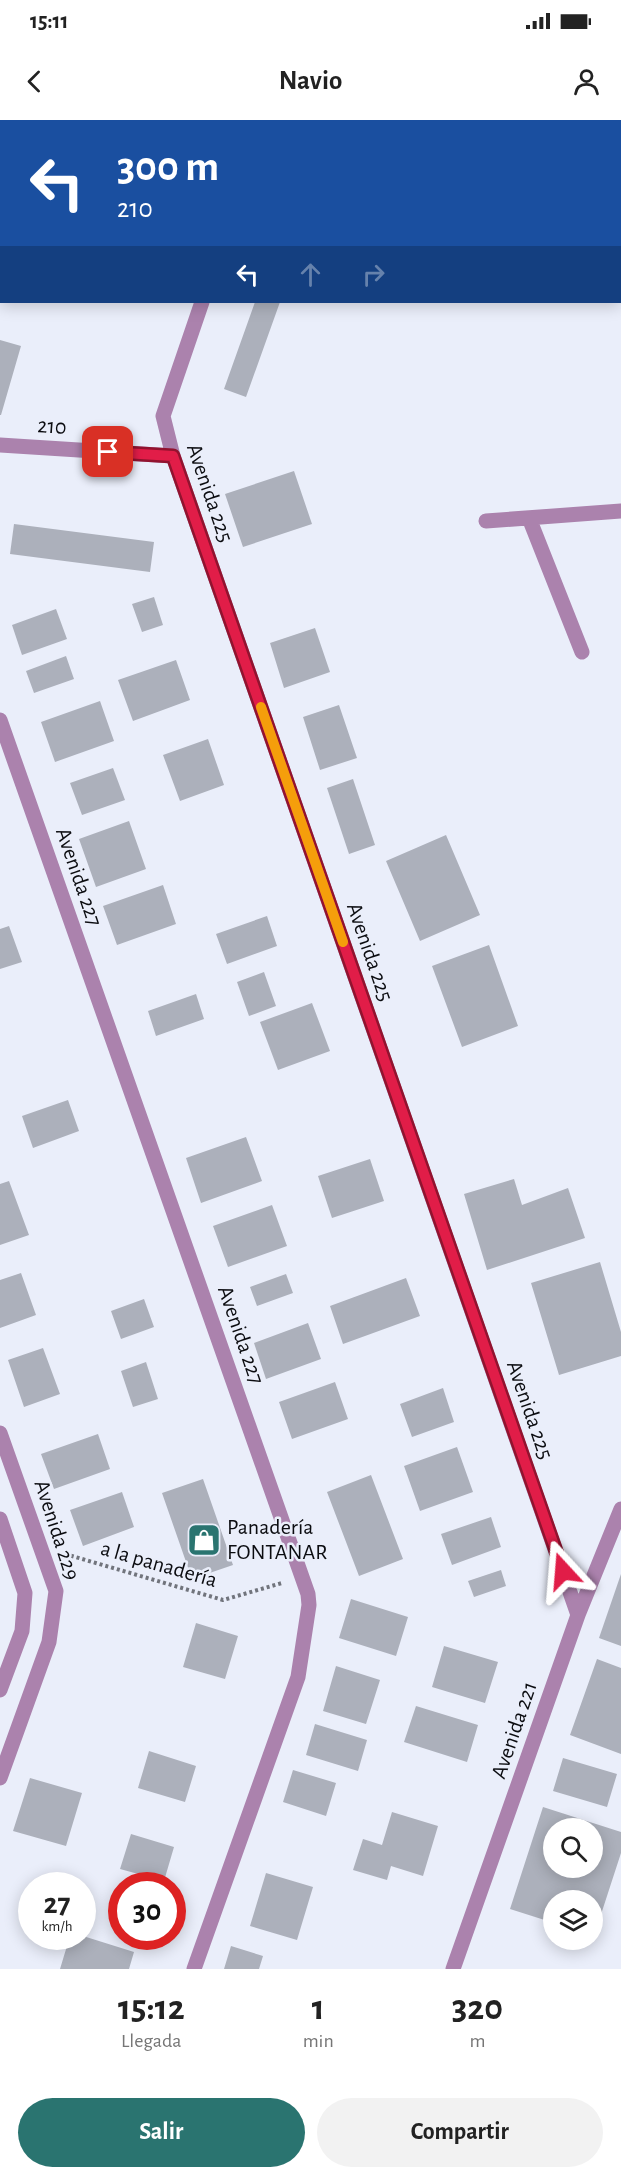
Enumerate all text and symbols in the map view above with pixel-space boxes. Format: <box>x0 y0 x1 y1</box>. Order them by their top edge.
text: 15:11 <box>30 10 68 32</box>
icon: back <box>18 65 51 98</box>
icon: person <box>570 65 603 98</box>
text: Navio <box>279 67 342 94</box>
icon: left <box>18 144 96 222</box>
text: 300 m <box>117 146 219 188</box>
text: 210 <box>117 195 153 222</box>
icon: left <box>231 258 264 291</box>
icon: ahead <box>294 258 327 291</box>
icon: right <box>357 258 390 291</box>
street label: 210 <box>37 414 67 438</box>
pin <box>82 426 133 477</box>
icon: arrive <box>91 435 124 468</box>
street label: Avenida 225 <box>183 441 237 545</box>
street label: Avenida 227 <box>52 825 106 929</box>
street label: Avenida 225 <box>343 900 397 1004</box>
street label: Avenida 227 <box>214 1283 268 1387</box>
street label: Avenida 225 <box>503 1358 557 1462</box>
street label: Avenida 229 <box>31 1477 83 1583</box>
place label: Panadería FONTANAR <box>227 1516 327 1563</box>
shop icon: Panadería FONTANAR <box>186 1522 222 1558</box>
street label: a la panadería <box>98 1537 220 1591</box>
position arrow <box>531 1539 595 1603</box>
street label: Avenida 221 <box>487 1679 541 1781</box>
map controls <box>543 1818 603 1950</box>
button: search <box>543 1818 603 1878</box>
speed limit sign: 30 <box>108 1872 186 1950</box>
text: 27 <box>43 1889 71 1919</box>
button: layers <box>543 1890 603 1950</box>
text: km/h <box>42 1919 72 1934</box>
text: 15:12 <box>118 1990 185 2026</box>
text: 1 <box>312 1990 325 2026</box>
text: 320 <box>452 1990 503 2026</box>
text: Llegada <box>121 2031 182 2051</box>
text: min <box>303 2031 334 2051</box>
text: m <box>469 2031 485 2051</box>
button: Salir <box>18 2098 305 2167</box>
button: Compartir <box>317 2098 603 2167</box>

